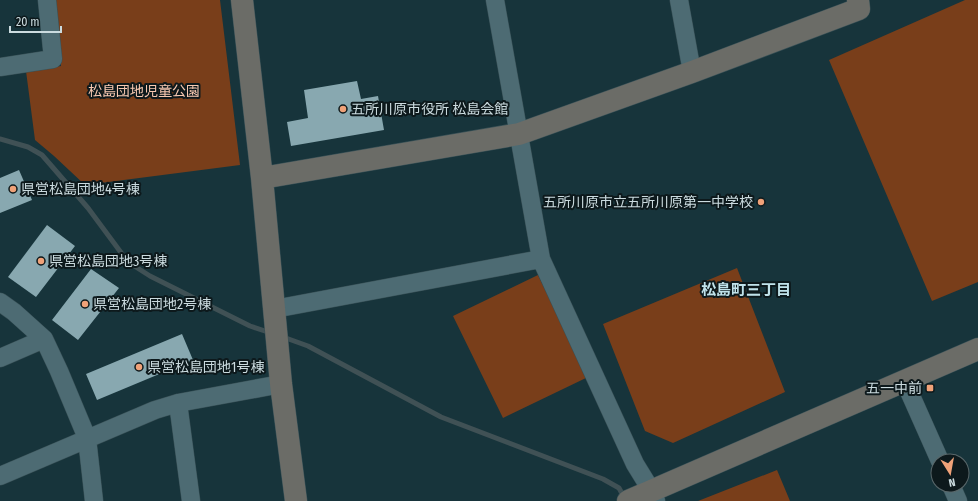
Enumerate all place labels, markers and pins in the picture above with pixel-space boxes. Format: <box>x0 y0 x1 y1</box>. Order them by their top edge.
place label: 五所川原市役所 松島会館 <box>351 101 508 118</box>
marker: 五所川原市役所 松島会館 <box>338 104 348 114</box>
place label: 県営松島団地4号棟 <box>21 181 140 198</box>
marker: 県営松島団地4号棟 <box>8 184 18 194</box>
place label: 五所川原市立五所川原第一中学校 <box>543 194 753 211</box>
marker: 五所川原市立五所川原第一中学校 <box>756 197 766 207</box>
place label: 県営松島団地3号棟 <box>49 253 167 270</box>
marker: 県営松島団地3号棟 <box>36 256 46 266</box>
place label: 県営松島団地2号棟 <box>93 296 211 313</box>
marker: 県営松島団地2号棟 <box>80 299 90 309</box>
place label: 県営松島団地1号棟 <box>147 359 264 376</box>
marker: 県営松島団地1号棟 <box>134 362 144 372</box>
place label: 五一中前 <box>866 380 922 397</box>
marker: 五一中前 <box>925 383 935 393</box>

